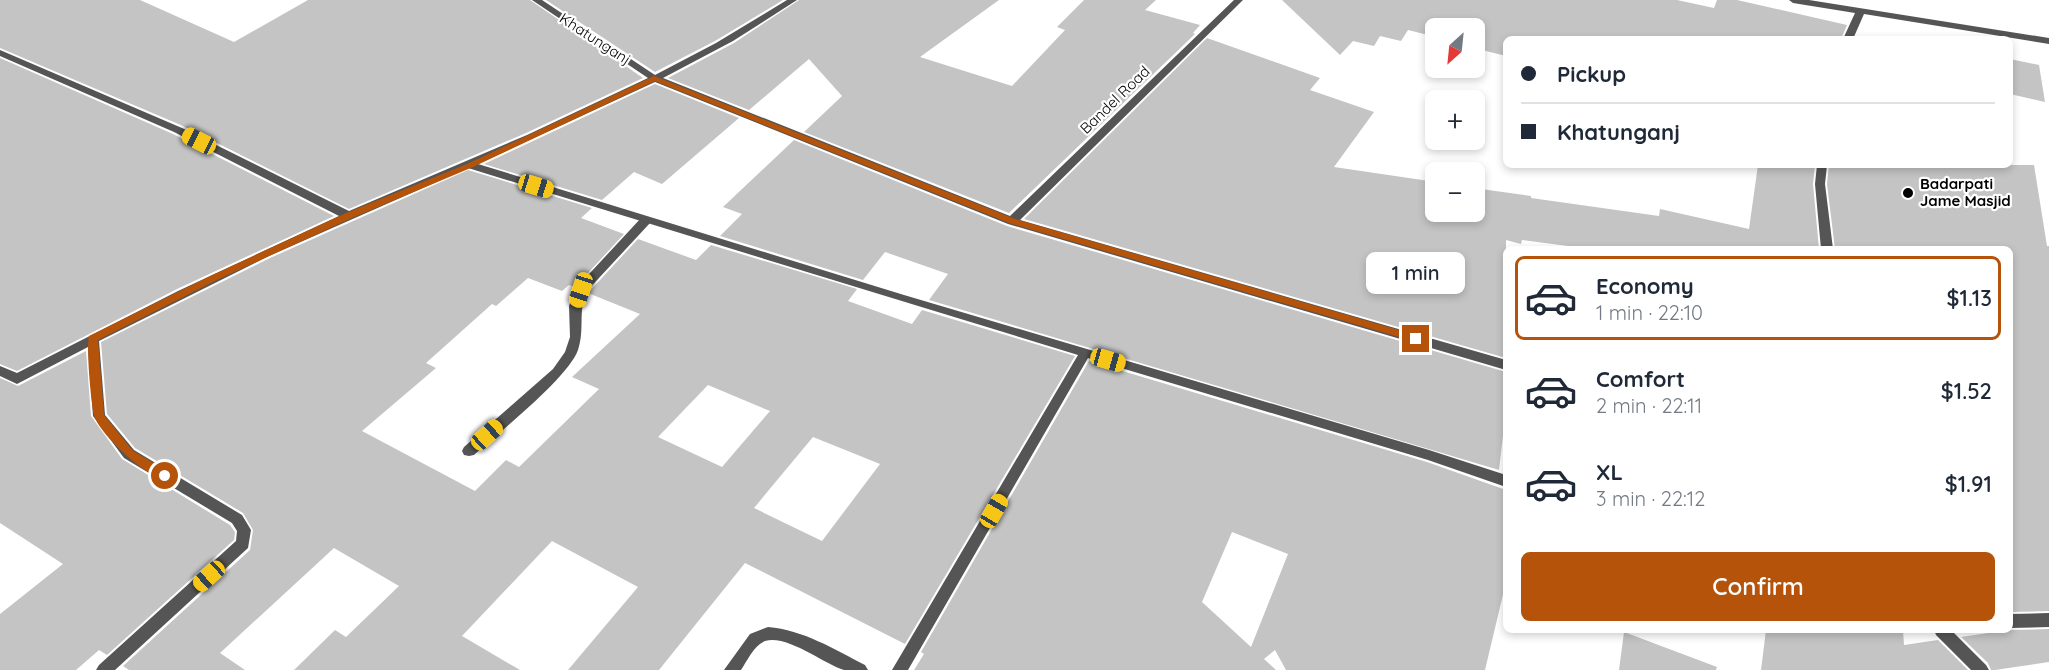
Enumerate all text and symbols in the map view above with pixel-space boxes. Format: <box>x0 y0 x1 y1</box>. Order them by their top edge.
street label: Khatunganj <box>556 9 634 69</box>
north arrow <box>1425 18 1485 78</box>
map controls <box>1425 18 1485 222</box>
text: Pickup <box>1557 60 1626 88</box>
street label: Bandel Road <box>1076 62 1154 138</box>
button: + <box>1425 90 1485 150</box>
text: Khatunganj <box>1557 118 1680 146</box>
car <box>179 125 219 157</box>
button: − <box>1425 162 1485 222</box>
car <box>516 172 556 200</box>
place label: Badarpati Jame Masjid <box>1920 174 2011 210</box>
marker: Badarpati Jame Masjid <box>1901 186 1915 200</box>
callout: 1 min <box>1366 252 1466 294</box>
text: 1 min <box>1392 260 1439 285</box>
car <box>567 270 595 310</box>
icon: car <box>1524 271 1578 325</box>
text: Economy <box>1596 272 1694 300</box>
text: $1.13 <box>1947 284 1992 312</box>
text: 1 min · 22:10 <box>1596 300 1703 325</box>
route end <box>1402 325 1429 352</box>
car <box>1088 346 1128 374</box>
icon: car <box>1524 364 1578 418</box>
text: Comfort <box>1596 365 1685 393</box>
text: $1.52 <box>1941 377 1992 405</box>
text: 2 min · 22:11 <box>1596 393 1702 418</box>
car <box>468 416 506 454</box>
icon: car <box>1524 457 1578 511</box>
text: XL <box>1596 458 1623 486</box>
route start <box>151 462 178 489</box>
text: $1.91 <box>1945 470 1992 498</box>
text: 3 min · 22:12 <box>1596 486 1705 511</box>
car <box>977 491 1011 531</box>
button: Confirm <box>1521 552 1995 621</box>
car <box>190 557 228 595</box>

